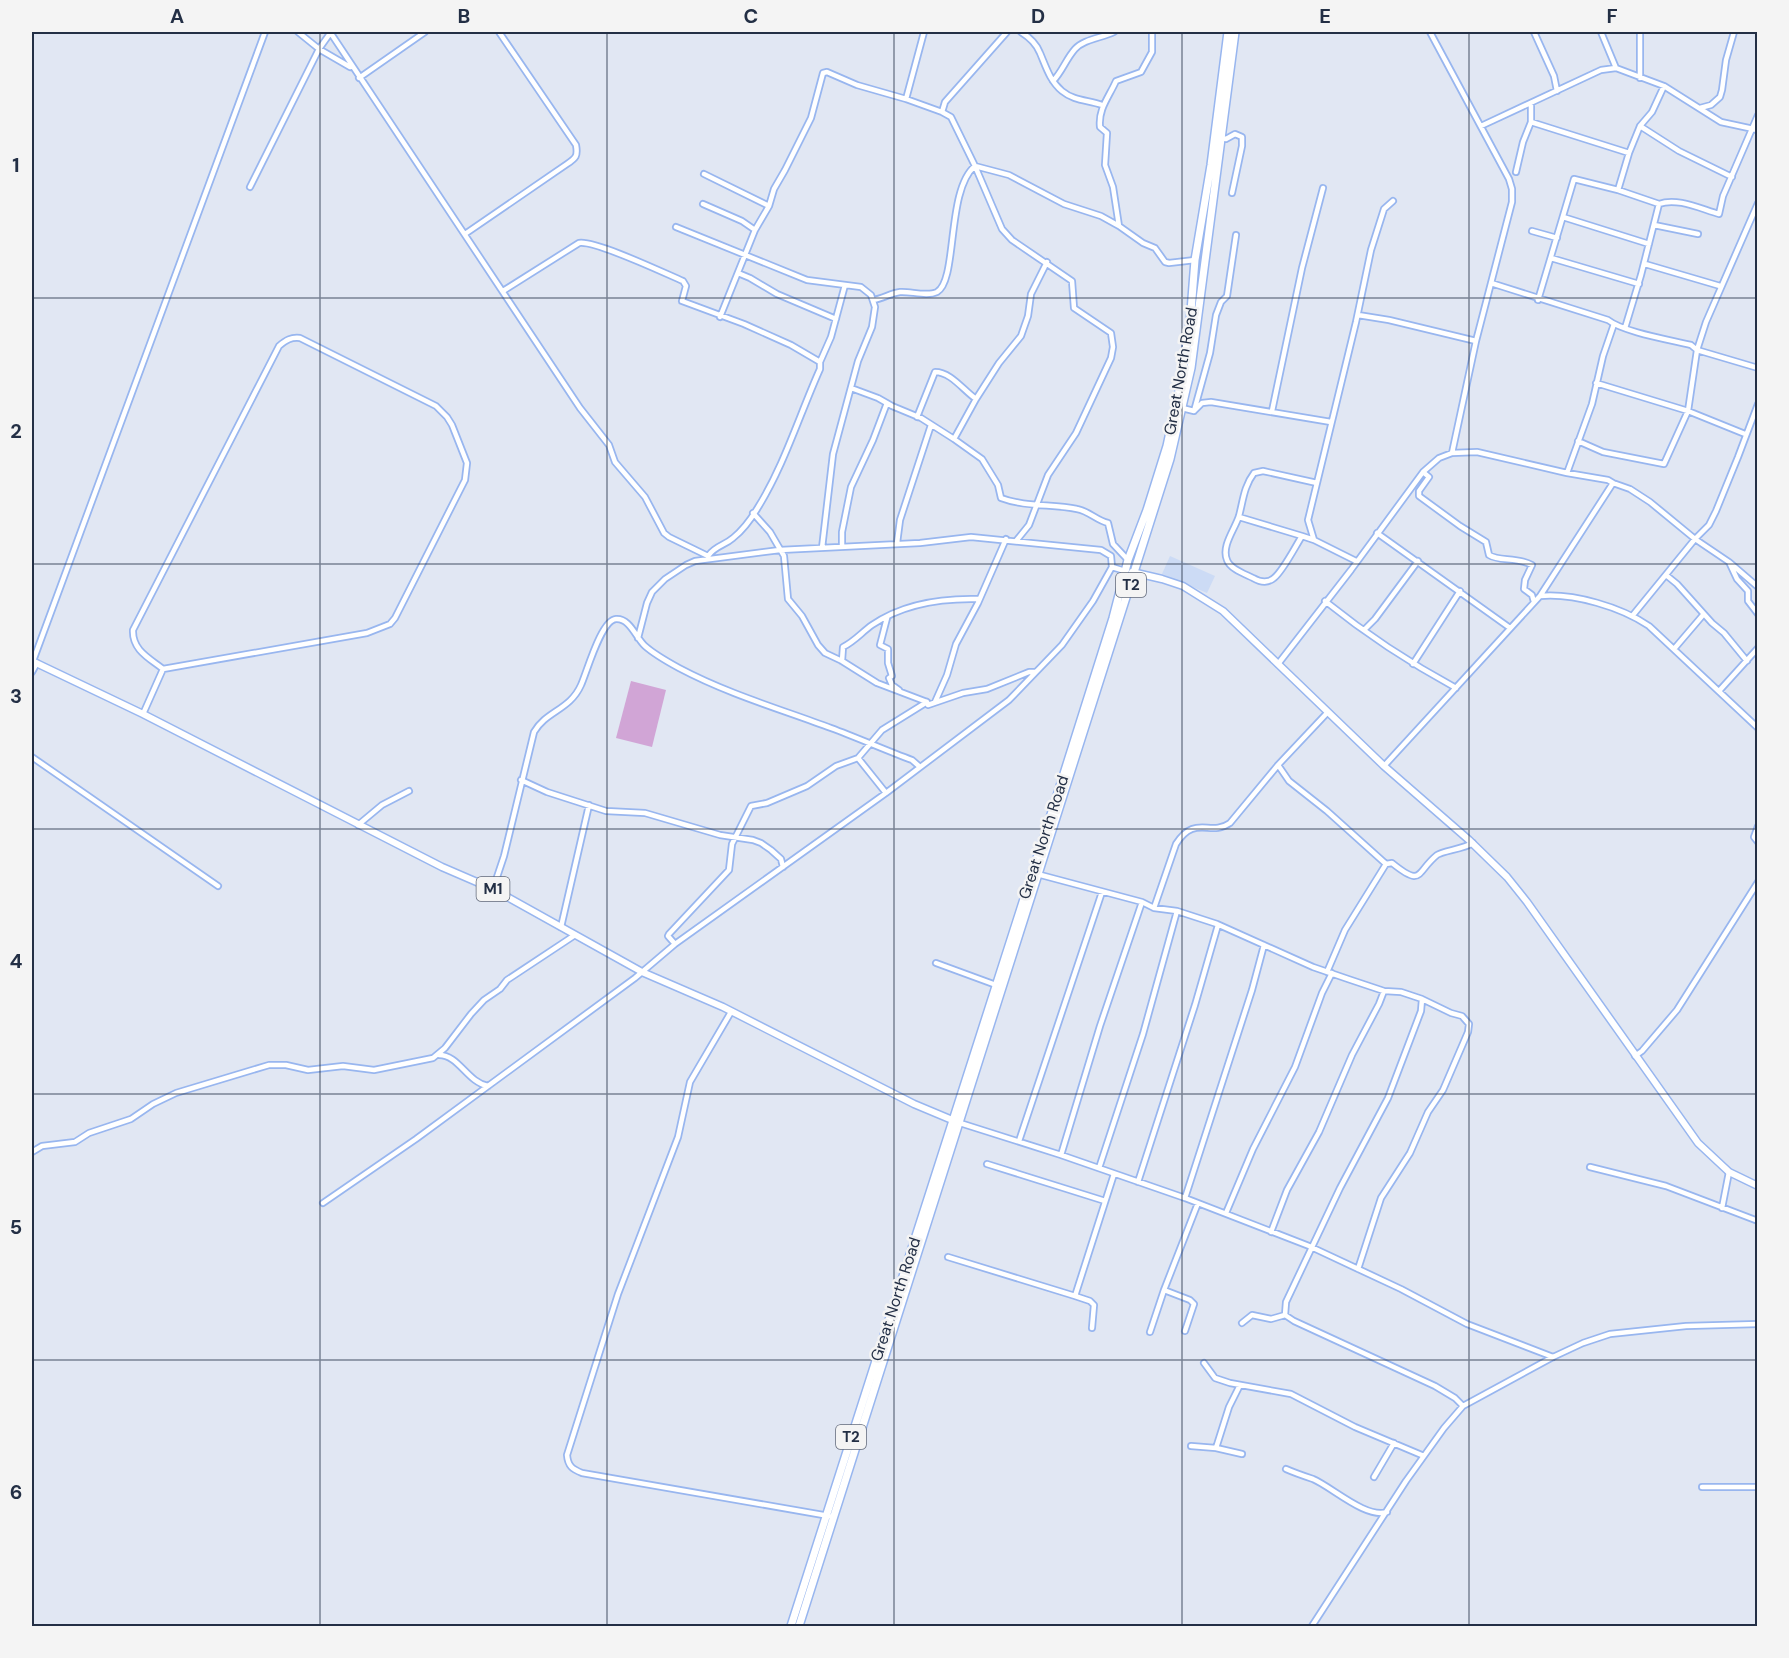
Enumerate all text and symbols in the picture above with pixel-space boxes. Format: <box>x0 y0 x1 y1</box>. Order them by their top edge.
text: A <box>170 3 184 29</box>
text: B <box>458 3 470 29</box>
text: C <box>744 3 758 29</box>
text: D <box>1031 3 1045 29</box>
text: E <box>1319 3 1331 29</box>
text: F <box>1606 3 1618 29</box>
text: 1 <box>12 152 20 178</box>
street label: Great North Road <box>1159 306 1202 437</box>
text: 2 <box>10 418 22 444</box>
road number: T2 <box>1116 573 1146 597</box>
text: 3 <box>10 683 22 709</box>
street label: Great North Road <box>1014 772 1073 902</box>
road number: M1 <box>476 877 510 901</box>
text: 4 <box>10 948 23 974</box>
text: 5 <box>10 1214 22 1240</box>
street label: Great North Road <box>866 1234 925 1364</box>
road number: T2 <box>836 1425 866 1449</box>
text: 6 <box>10 1479 22 1505</box>

